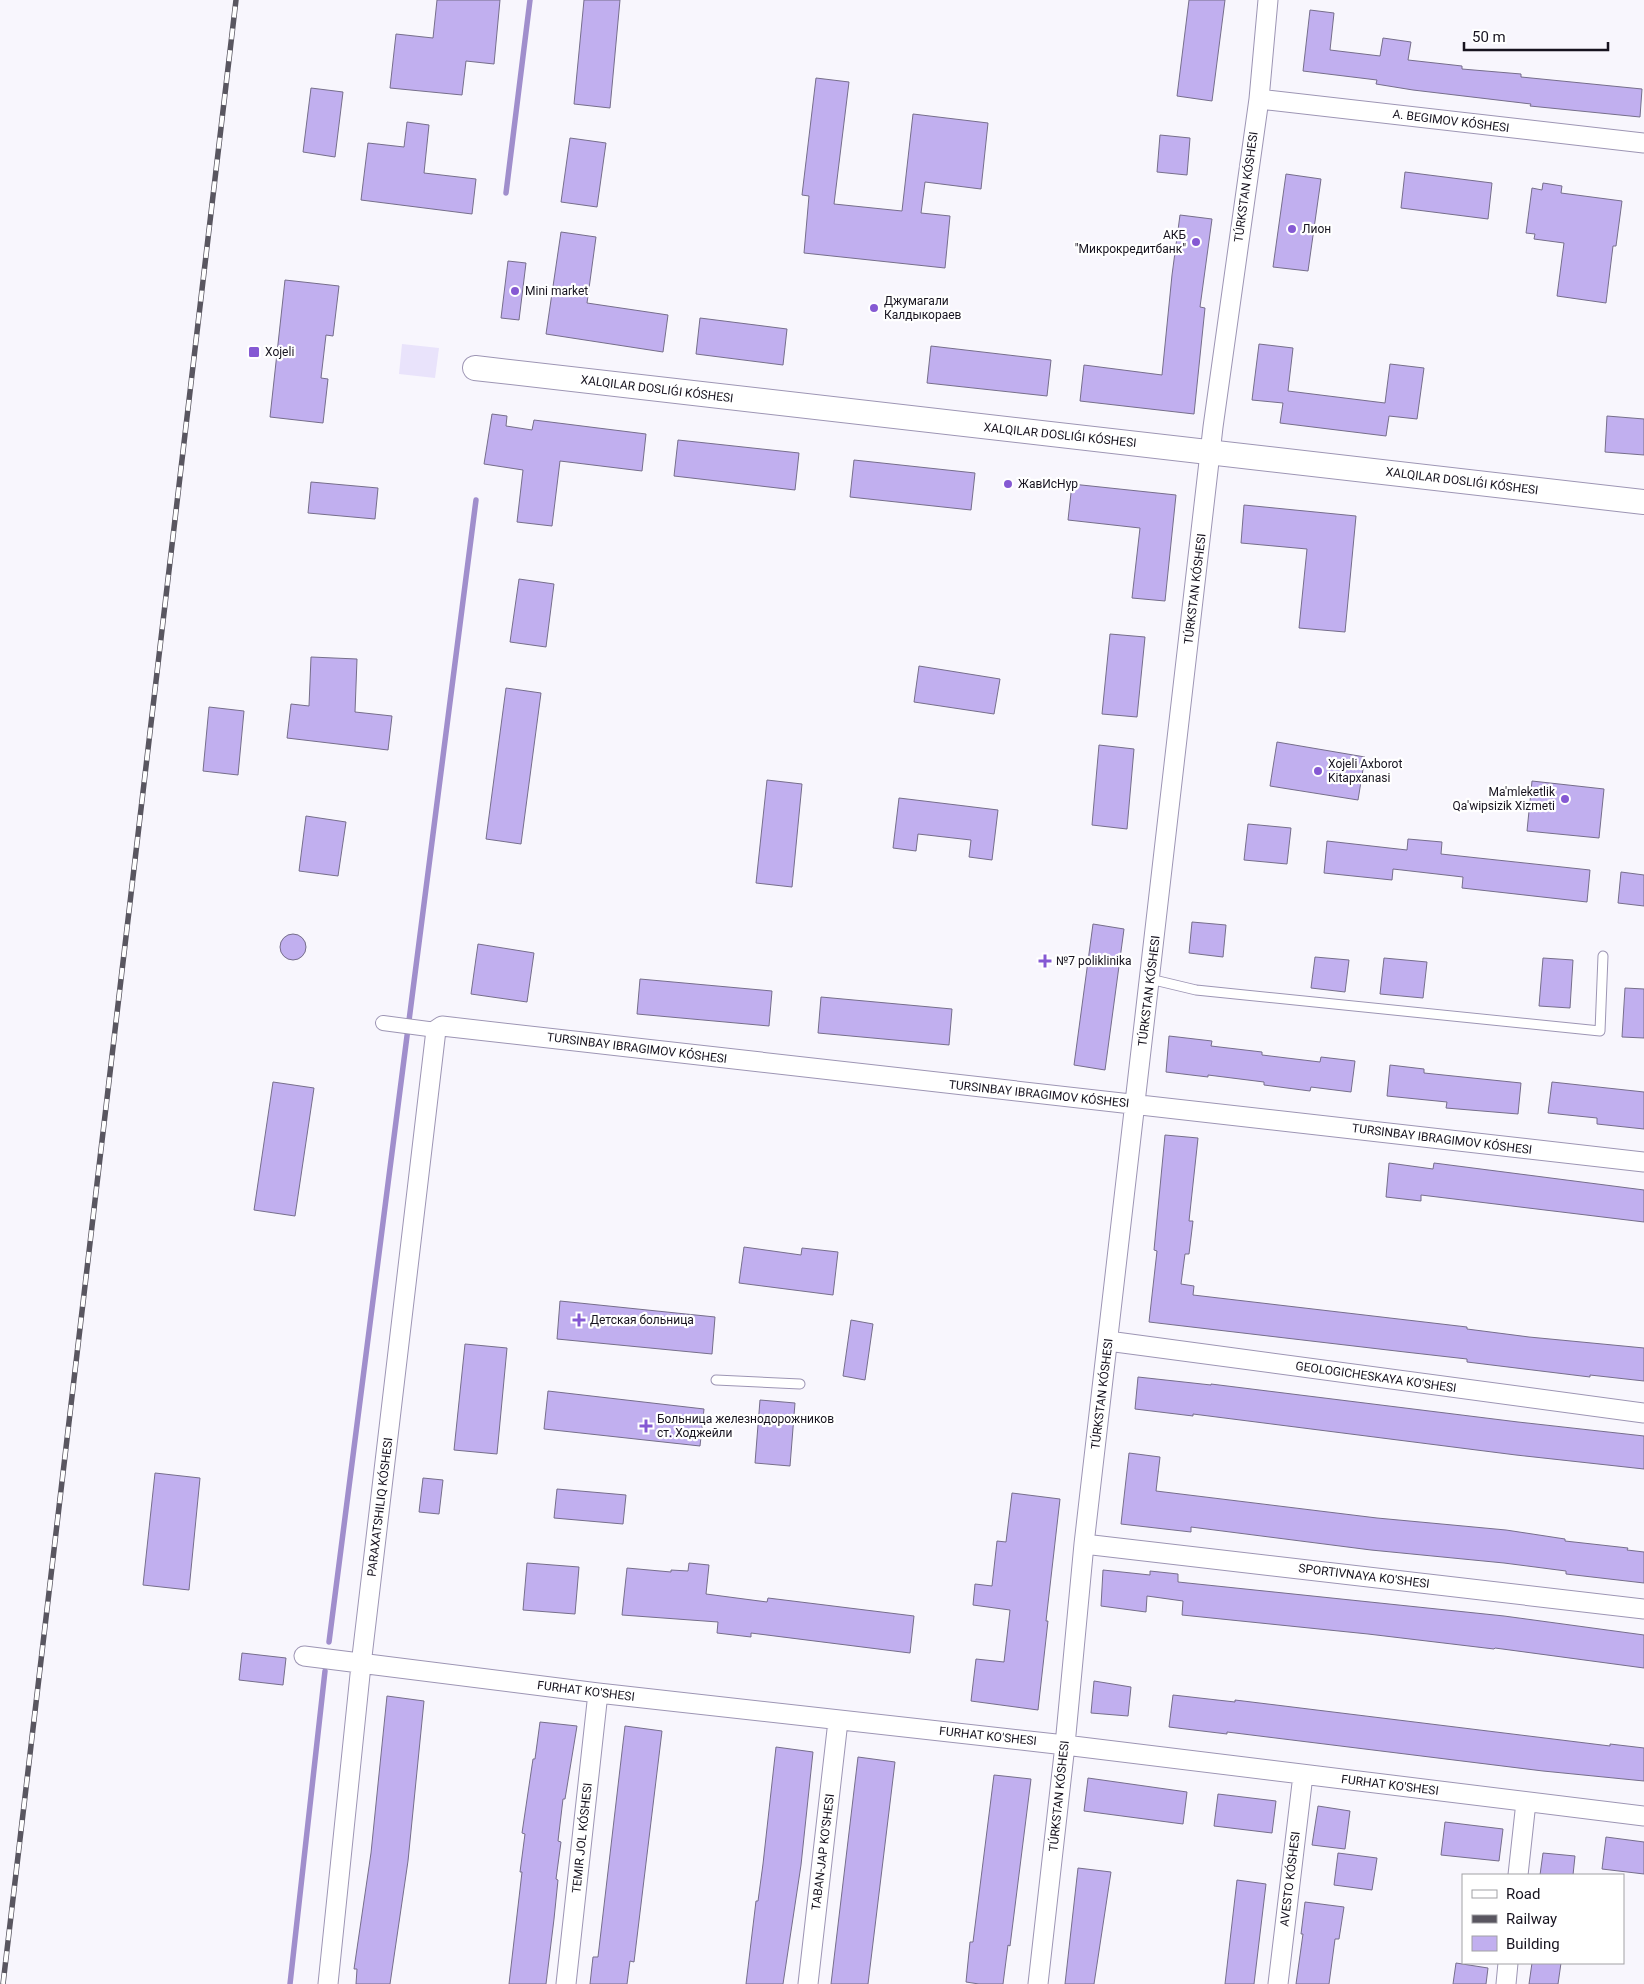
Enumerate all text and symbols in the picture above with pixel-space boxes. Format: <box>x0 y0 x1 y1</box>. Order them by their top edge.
scale bar <box>1464 20 1608 52</box>
text: 50 m <box>1472 28 1506 46</box>
street label: A. BEGIMOV KÓSHESI <box>1392 106 1510 135</box>
street label: TÚRKSTAN KÓSHESI <box>1230 131 1261 243</box>
place label: Лион <box>1302 222 1331 236</box>
marker: Лион <box>1286 223 1298 235</box>
place label: АКБ "Микрокредитбанк" <box>1075 228 1186 256</box>
marker: АКБ "Микрокредитбанк" <box>1190 236 1202 248</box>
place label: Mini market <box>525 284 588 298</box>
marker: Mini market <box>509 285 521 297</box>
place label: Джумагали Калдыкораев <box>884 294 962 322</box>
marker: Джумагали Калдыкораев <box>868 302 880 314</box>
marker: Xojeli <box>247 345 261 359</box>
place label: Xojeli <box>265 345 294 359</box>
street label: XALQILAR DOSLIǴI KÓSHESI <box>580 372 734 405</box>
street label: XALQILAR DOSLIǴI KÓSHESI <box>983 419 1137 450</box>
street label: XALQILAR DOSLIǴI KÓSHESI <box>1385 464 1539 497</box>
place label: ЖавИсНур <box>1018 477 1078 491</box>
marker: ЖавИсНур <box>1002 478 1014 490</box>
street label: TÚRKSTAN KÓSHESI <box>1180 533 1209 645</box>
place label: Xojeli Axborot Kitapxanasi <box>1328 757 1402 785</box>
marker: Xojeli Axborot Kitapxanasi <box>1312 765 1324 777</box>
place label: Ma'mleketlik Qa'wipsizik Xizmeti <box>1453 785 1556 813</box>
marker: Ma'mleketlik Qa'wipsizik Xizmeti <box>1559 793 1571 805</box>
street label: TÚRKSTAN KÓSHESI <box>1134 935 1163 1047</box>
marker: №7 poliklinika <box>1038 954 1052 968</box>
place label: №7 poliklinika <box>1056 954 1132 968</box>
street label: TURSINBAY IBRAGIMOV KÓSHESI <box>546 1029 728 1066</box>
street label: TURSINBAY IBRAGIMOV KÓSHESI <box>948 1077 1130 1110</box>
street label: TURSINBAY IBRAGIMOV KÓSHESI <box>1351 1120 1533 1157</box>
marker: Детская больница <box>572 1313 586 1327</box>
place label: Детская больница <box>590 1313 694 1327</box>
street label: TÚRKSTAN KÓSHESI <box>1087 1338 1116 1450</box>
street label: GEOLOGICHESKAYA KO'SHESI <box>1295 1359 1457 1395</box>
place label: Больница железнодорожников ст. Ходжейли <box>657 1412 834 1440</box>
marker: Больница железнодорожников ст. Ходжейли <box>639 1419 653 1433</box>
street label: PARAXATSHILIQ KÓSHESI <box>364 1437 395 1577</box>
street label: SPORTIVNAYA KO'SHESI <box>1298 1561 1430 1591</box>
street label: FURHAT KO'SHESI <box>536 1678 636 1704</box>
street label: FURHAT KO'SHESI <box>939 1724 1037 1748</box>
street label: TÚRKSTAN KÓSHESI <box>1045 1740 1072 1852</box>
street label: FURHAT KO'SHESI <box>1340 1772 1440 1798</box>
street label: TEMIR JOL KÓSHESI <box>568 1782 595 1894</box>
street label: TABAN-JAP KO'SHESI <box>809 1793 837 1911</box>
street label: AVESTO KÓSHESI <box>1276 1831 1303 1927</box>
legend <box>1462 1874 1624 1964</box>
text: Road <box>1506 1885 1540 1903</box>
text: Railway <box>1506 1910 1557 1928</box>
text: Building <box>1506 1935 1560 1953</box>

